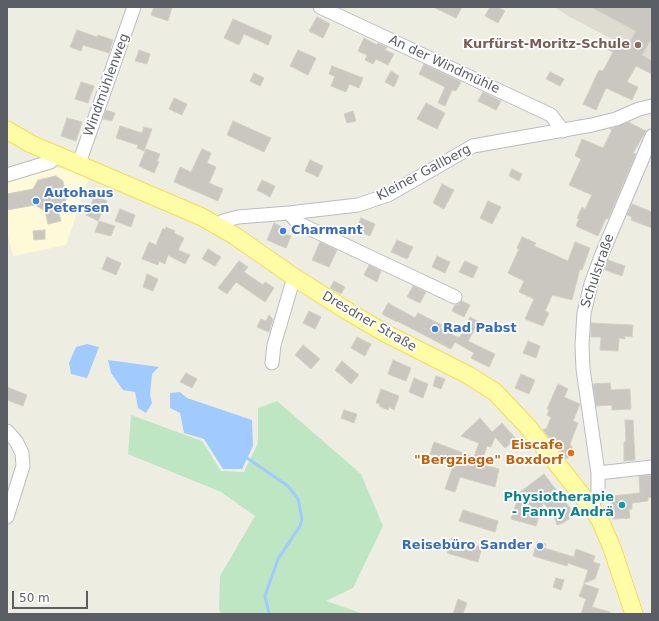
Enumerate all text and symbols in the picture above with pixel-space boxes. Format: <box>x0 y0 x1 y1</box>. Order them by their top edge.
street label: Windmühlenweg <box>81 31 133 139</box>
street label: An der Windmühle <box>386 32 502 98</box>
place label: Kurfürst-Moritz-Schule <box>463 37 630 53</box>
marker: Kurfürst-Moritz-Schule <box>633 40 643 50</box>
street label: Kleiner Gallberg <box>374 142 474 204</box>
place label: Autohaus Petersen <box>44 186 113 217</box>
marker: Autohaus Petersen <box>31 196 41 206</box>
place label: Charmant <box>291 223 363 239</box>
marker: Charmant <box>278 226 288 236</box>
street label: Schulstraße <box>578 232 618 310</box>
street label: Dresdner Straße <box>319 289 419 355</box>
place label: Rad Pabst <box>443 321 517 337</box>
marker: Rad Pabst <box>430 324 440 334</box>
place label: Eiscafe "Bergziege" Boxdorf <box>414 438 563 469</box>
marker: Eiscafe "Bergziege" Boxdorf <box>566 448 576 458</box>
place label: Physiotherapie - Fanny Andrä <box>504 490 614 521</box>
marker: Physiotherapie - Fanny Andrä <box>617 500 627 510</box>
place label: Reisebüro Sander <box>402 538 532 554</box>
marker: Reisebüro Sander <box>535 541 545 551</box>
scale bar <box>14 583 90 609</box>
text: 50 m <box>19 591 50 605</box>

